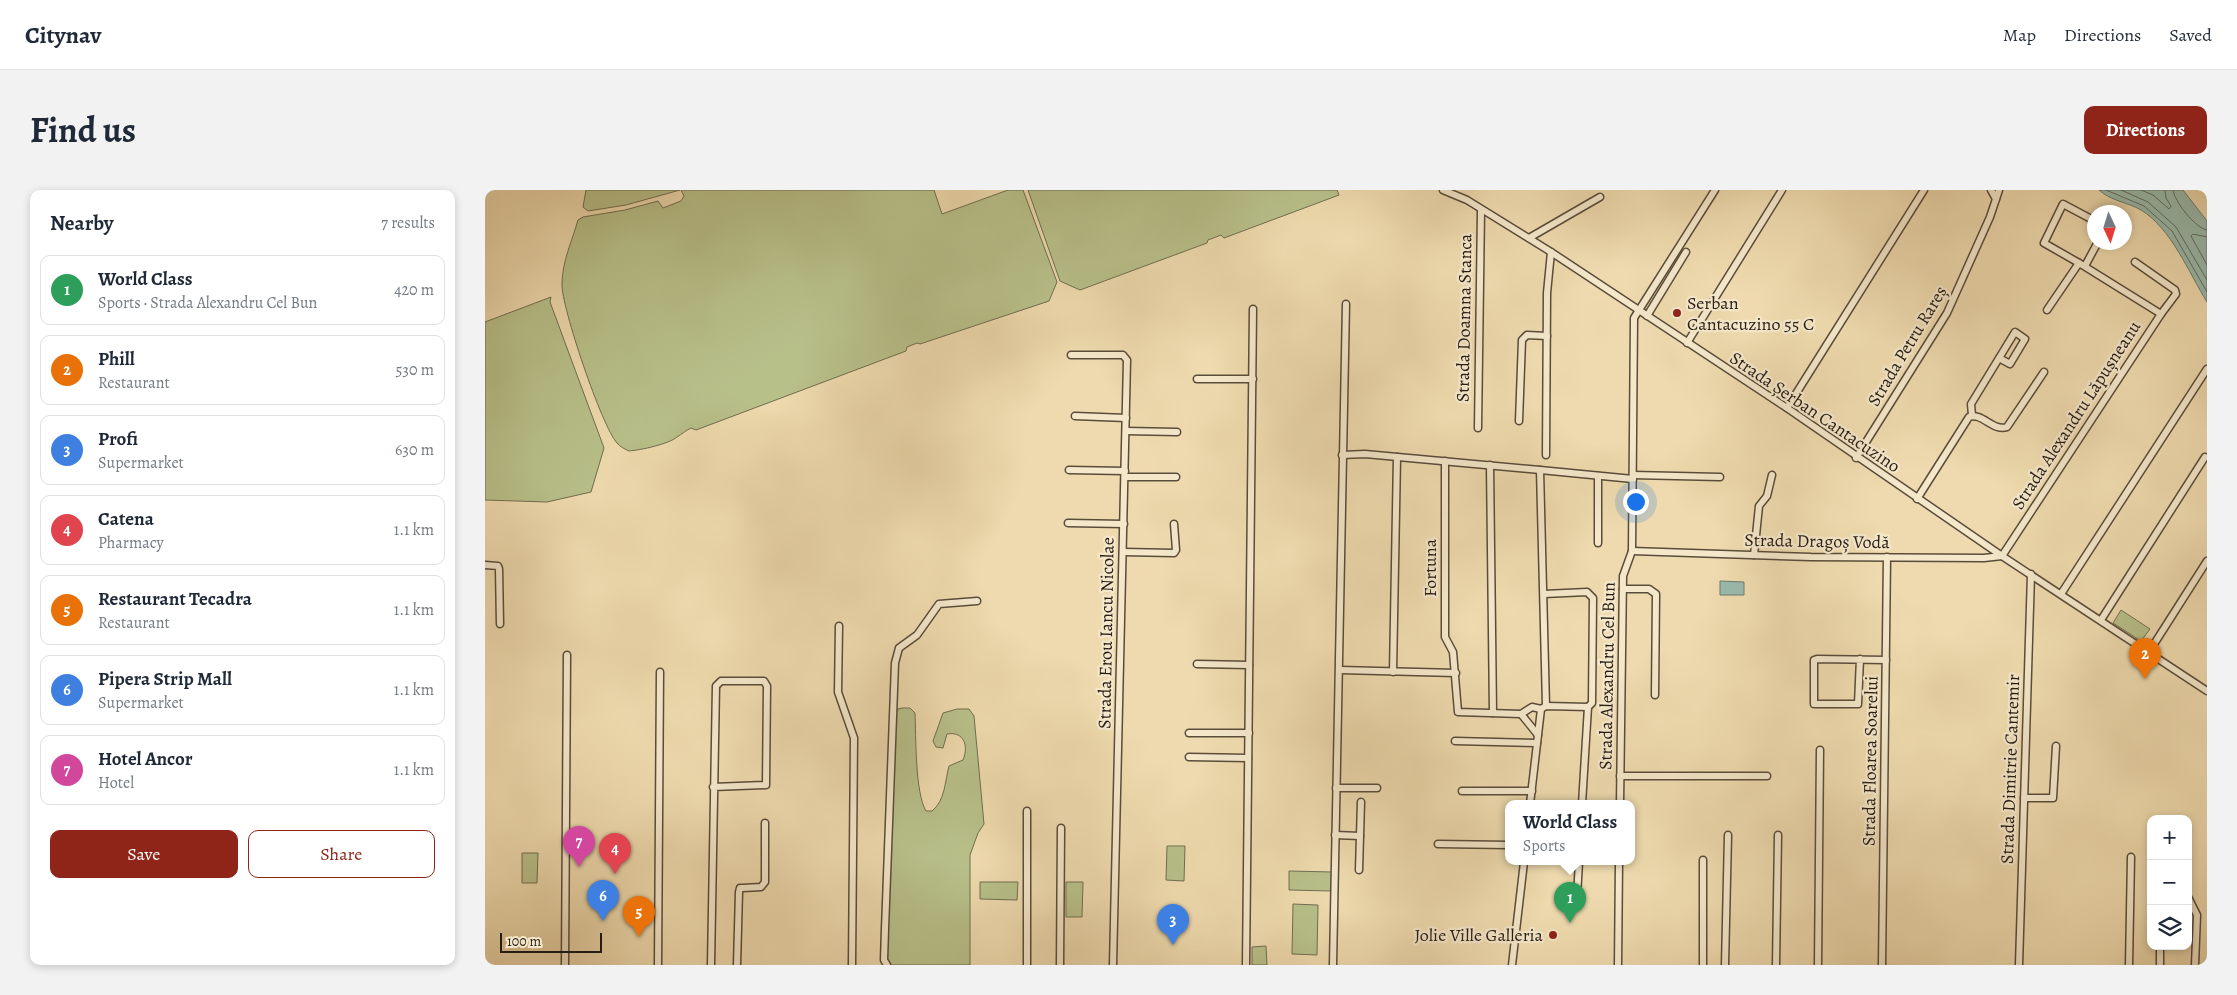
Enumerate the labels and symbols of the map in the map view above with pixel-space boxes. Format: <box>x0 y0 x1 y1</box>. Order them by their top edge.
north arrow <box>2087 205 2132 250</box>
street label: Strada Doamna Stanca <box>1451 233 1477 402</box>
street label: Strada Petru Rareș <box>1862 281 1952 411</box>
place label: Serban Cantacuzino 55 C <box>1687 291 1814 336</box>
marker: Serban Cantacuzino 55 C <box>1671 307 1683 319</box>
street label: Strada Alexandru Lăpușneanu <box>2006 316 2146 514</box>
street label: Strada Șerban Cantacuzino <box>1725 346 1905 478</box>
your location <box>1623 489 1649 515</box>
street label: Strada Dragoș Vodă <box>1744 528 1891 554</box>
street label: Strada Erou Iancu Nicolae <box>1092 537 1120 729</box>
street label: Fortuna <box>1418 538 1442 597</box>
street label: Strada Alexandru Cel Bun <box>1593 582 1621 770</box>
pin: 2 <box>2129 638 2161 679</box>
street label: Strada Dimitrie Cantemir <box>1995 674 2025 864</box>
street label: Strada Floarea Soarelui <box>1857 676 1883 846</box>
pin: 7 <box>563 826 595 867</box>
pin: 4 <box>599 833 631 874</box>
pin: 6 <box>587 880 619 921</box>
pin: 1 <box>1554 882 1586 923</box>
pin: 5 <box>623 896 655 937</box>
pin: 3 <box>1157 904 1189 945</box>
place label: Jolie Ville Galleria <box>1415 923 1544 947</box>
marker: Jolie Ville Galleria <box>1547 929 1559 941</box>
scale bar <box>500 930 603 953</box>

